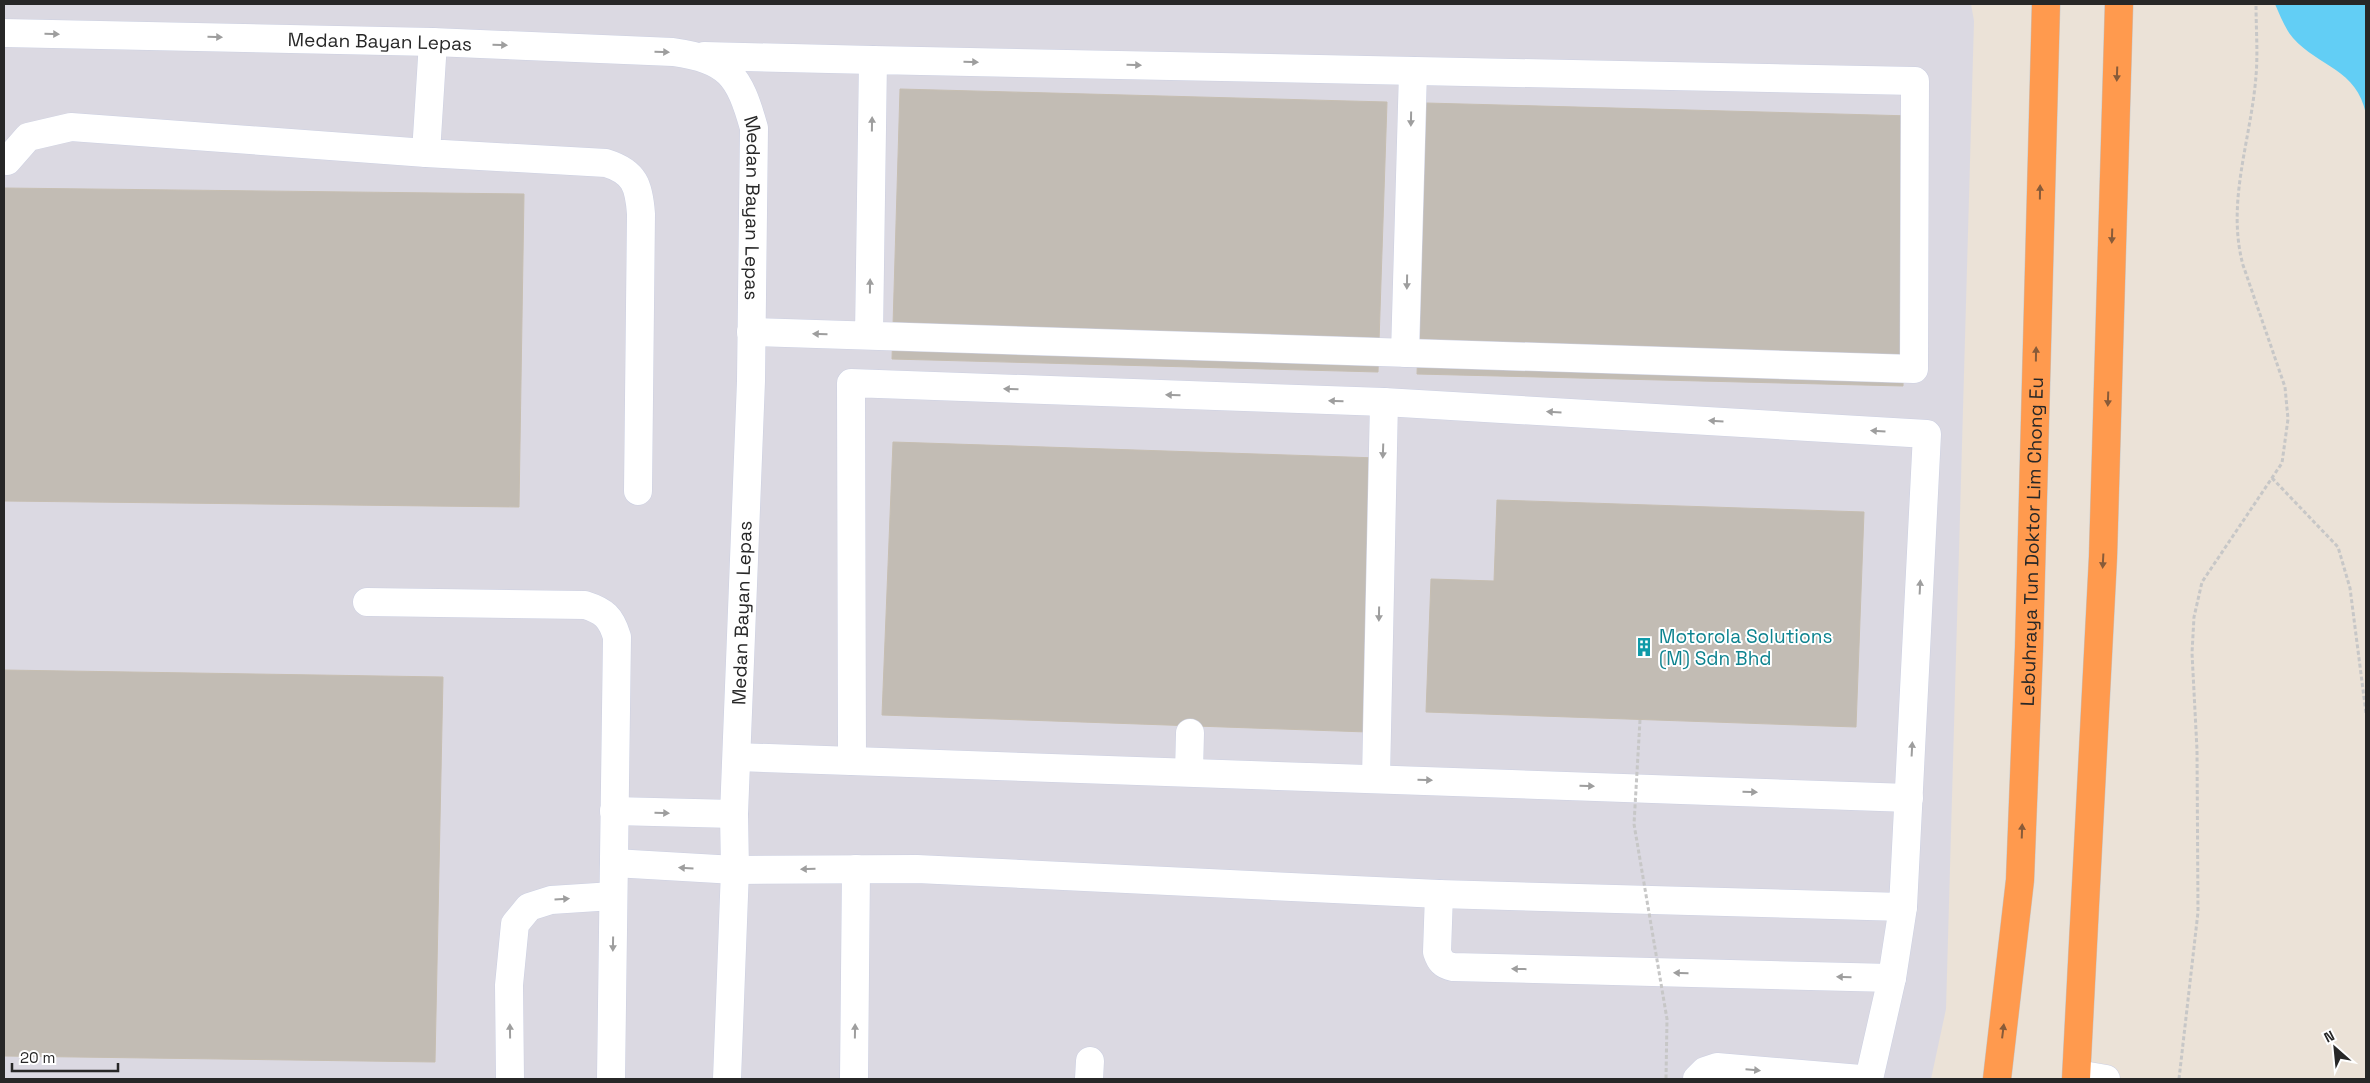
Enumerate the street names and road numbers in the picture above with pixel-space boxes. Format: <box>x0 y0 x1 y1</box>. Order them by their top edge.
street label: Medan Bayan Lepas <box>287 26 473 56</box>
street label: Medan Bayan Lepas <box>739 113 767 300</box>
street label: Lebuhraya Tun Doktor Lim Chong Eu <box>2014 377 2049 707</box>
street label: Medan Bayan Lepas <box>726 520 758 706</box>

